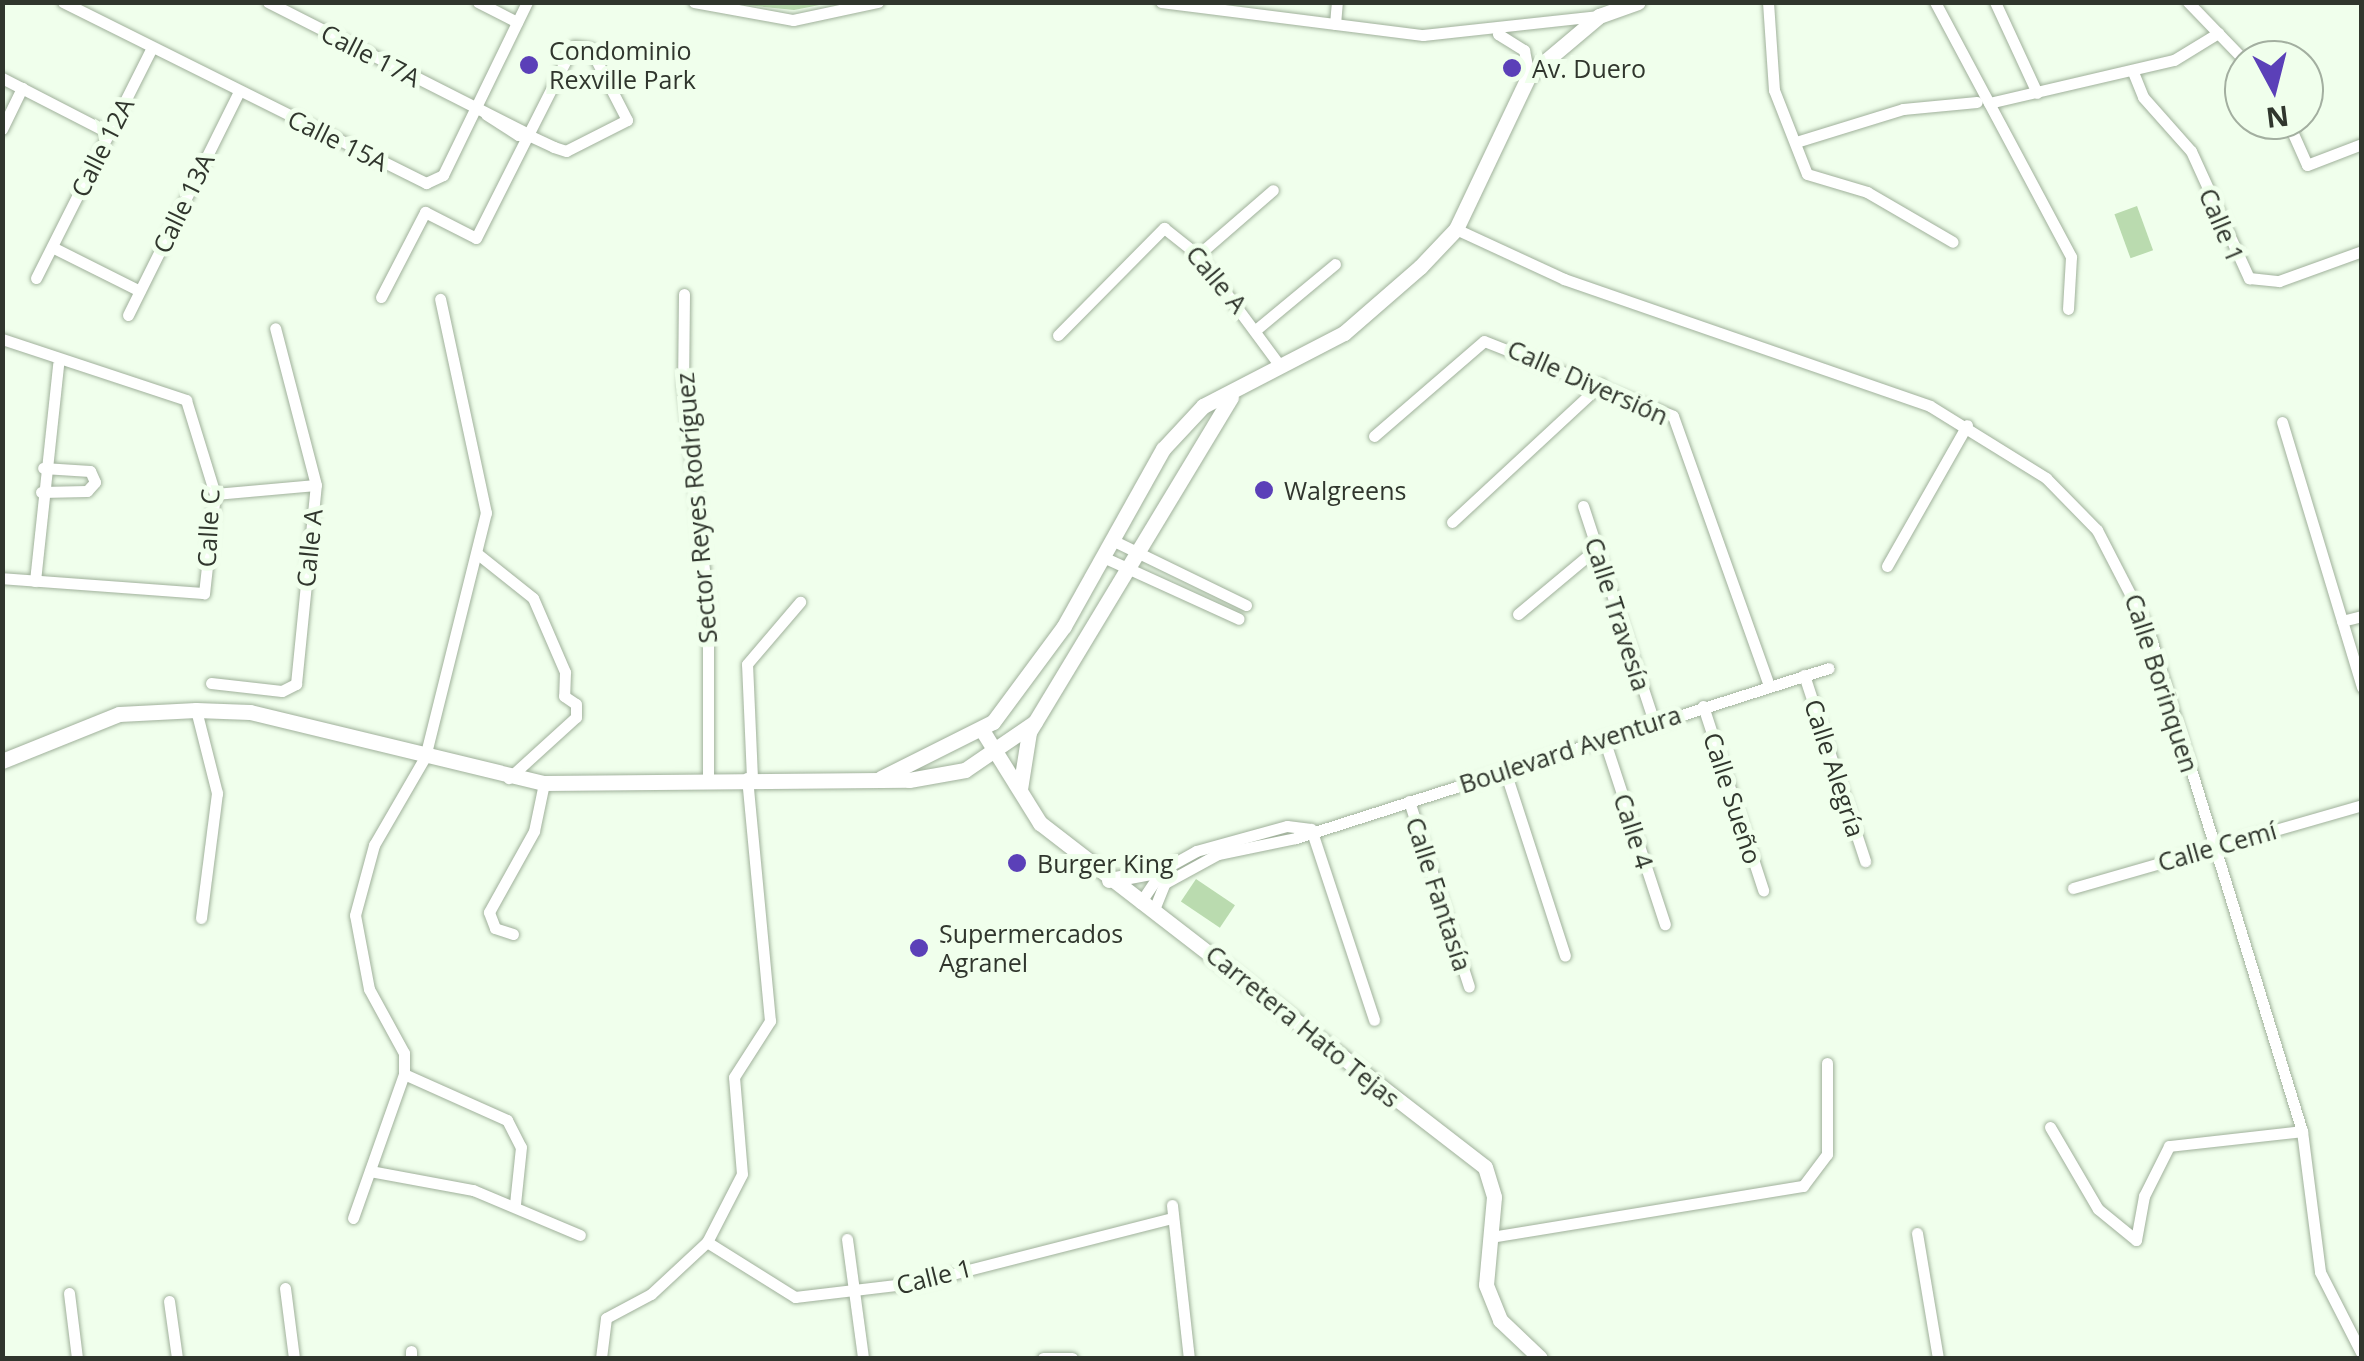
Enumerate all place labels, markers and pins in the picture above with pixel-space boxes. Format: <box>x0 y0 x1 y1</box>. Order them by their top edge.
place label: Condominio Rexville Park <box>549 36 696 95</box>
place label: Av. Duero <box>1532 53 1646 83</box>
marker: Condominio Rexville Park <box>518 54 540 76</box>
marker: Av. Duero <box>1501 57 1523 79</box>
place label: Walgreens <box>1284 475 1406 505</box>
marker: Walgreens <box>1253 479 1275 501</box>
place label: Burger King <box>1037 848 1174 878</box>
marker: Burger King <box>1006 852 1028 874</box>
place label: Supermercados Agranel <box>939 919 1123 978</box>
marker: Supermercados Agranel <box>908 937 930 959</box>

